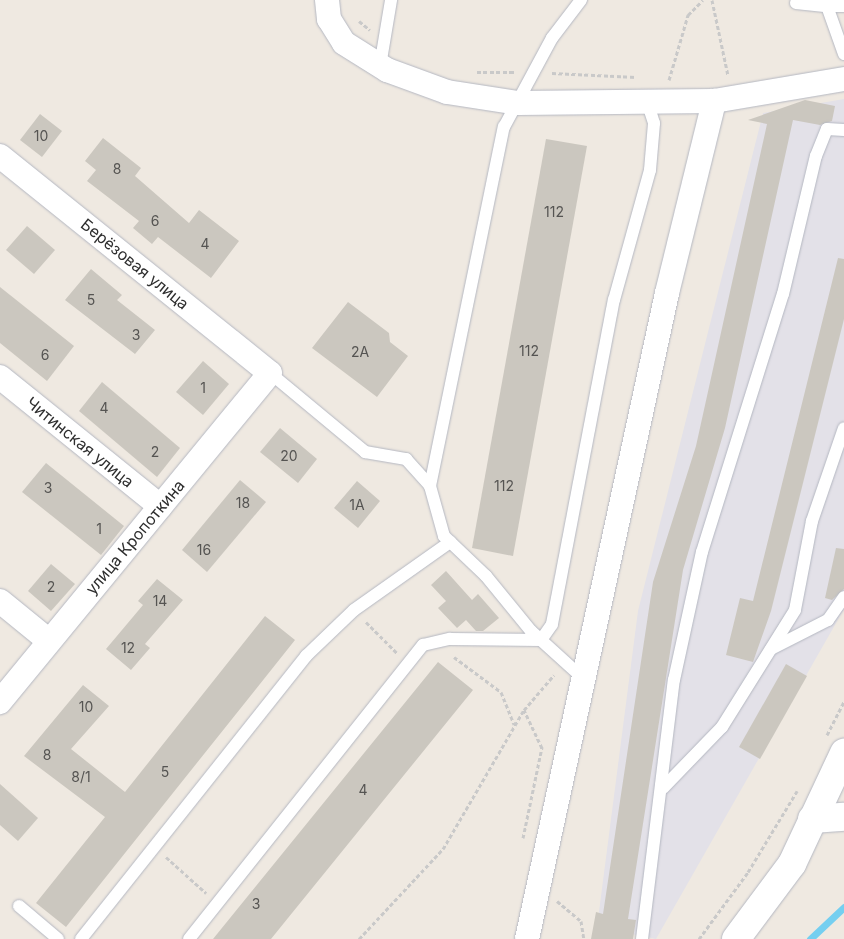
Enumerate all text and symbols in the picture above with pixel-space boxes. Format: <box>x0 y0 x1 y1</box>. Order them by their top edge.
house number: 10 <box>34 128 48 144</box>
house number: 8 <box>113 161 121 177</box>
house number: 112 <box>544 204 564 220</box>
house number: 6 <box>151 213 159 229</box>
street label: Берёзовая улица <box>77 215 193 313</box>
house number: 4 <box>200 236 210 252</box>
house number: 5 <box>87 292 95 308</box>
house number: 3 <box>132 327 140 343</box>
house number: 112 <box>519 343 539 359</box>
house number: 2А <box>351 344 369 360</box>
house number: 6 <box>41 347 49 363</box>
house number: 1 <box>200 380 206 396</box>
street label: Читинская улица <box>22 393 138 491</box>
house number: 4 <box>99 400 109 416</box>
house number: 2 <box>151 444 159 460</box>
house number: 20 <box>280 448 298 464</box>
street label: улица Кропоткина <box>82 476 188 598</box>
house number: 112 <box>494 478 514 494</box>
house number: 3 <box>44 480 52 496</box>
house number: 18 <box>236 495 250 511</box>
house number: 1А <box>349 497 365 513</box>
house number: 1 <box>96 521 102 537</box>
house number: 16 <box>197 542 211 558</box>
house number: 2 <box>47 579 55 595</box>
house number: 14 <box>153 593 167 609</box>
house number: 12 <box>121 640 135 656</box>
house number: 10 <box>79 699 93 715</box>
house number: 8 <box>43 747 51 763</box>
house number: 5 <box>161 764 169 780</box>
house number: 8/1 <box>71 769 91 785</box>
house number: 4 <box>358 782 368 798</box>
house number: 3 <box>252 896 260 912</box>

